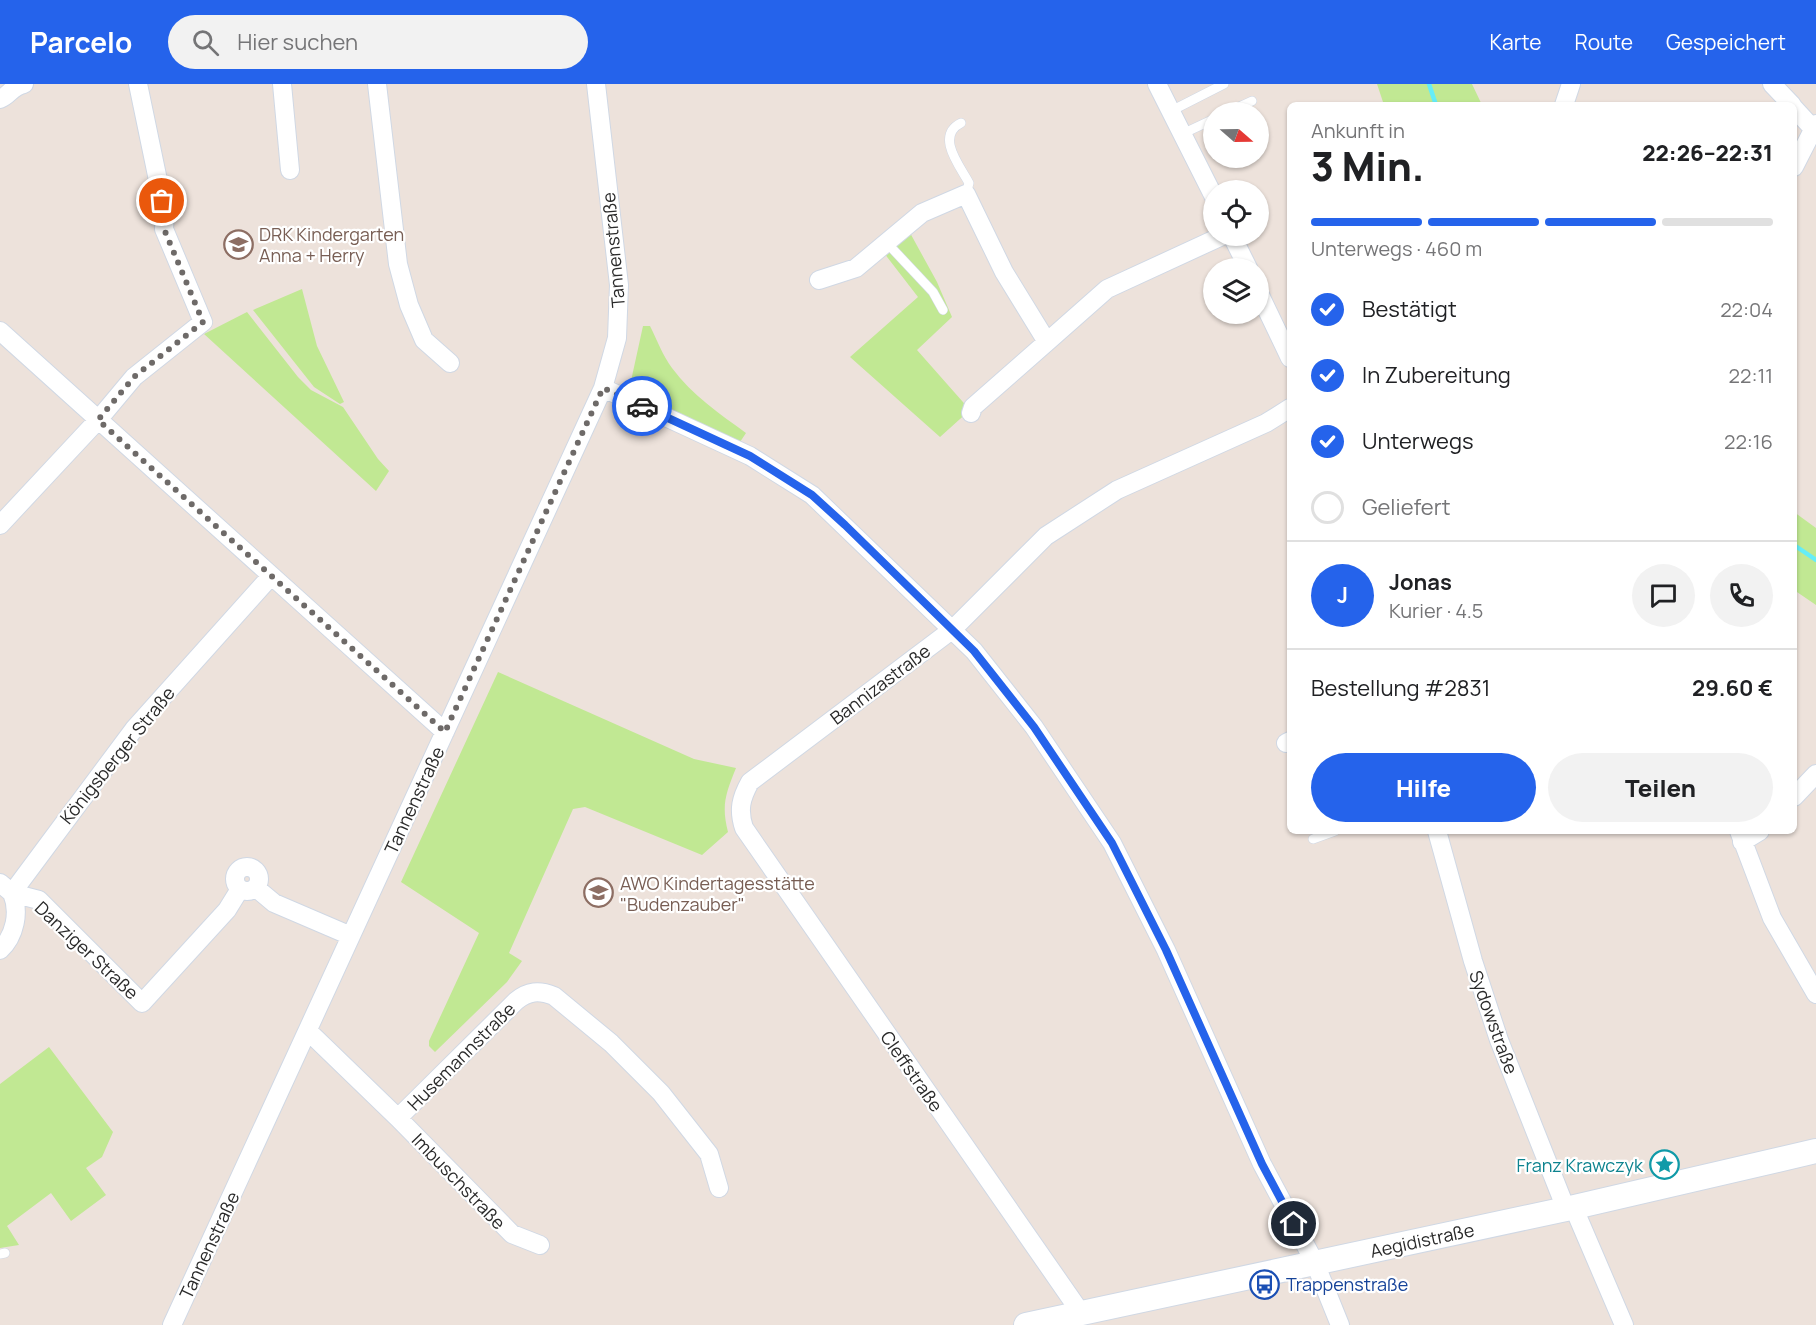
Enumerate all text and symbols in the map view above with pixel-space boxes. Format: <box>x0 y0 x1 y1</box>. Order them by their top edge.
search box <box>168 15 588 69</box>
text: Parcelo <box>30 23 132 61</box>
icon: search <box>189 26 222 59</box>
text: Hier suchen <box>237 27 358 57</box>
text: Karte <box>1490 28 1542 56</box>
text: Route <box>1575 28 1633 56</box>
text: Gespeichert <box>1666 28 1786 56</box>
north arrow <box>1203 102 1269 168</box>
map controls <box>1203 102 1269 324</box>
text: Ankunft in <box>1311 117 1405 144</box>
text: 22:26–22:31 <box>1642 138 1773 168</box>
text: 3 Min. <box>1311 139 1424 193</box>
pin <box>136 175 187 226</box>
button: locate <box>1203 180 1269 246</box>
icon: bag <box>145 184 178 217</box>
street label: Tannenstraße <box>596 191 630 309</box>
place label: DRK Kindergarten Anna + Herry <box>259 222 404 267</box>
school or university icon: DRK Kindergarten Anna + Herry <box>222 228 254 260</box>
text: Unterwegs · 460 m <box>1311 235 1482 262</box>
button: layers <box>1203 258 1269 324</box>
icon: check <box>1311 293 1344 326</box>
text: Bestätigt <box>1362 294 1457 324</box>
text: 22:04 <box>1720 296 1773 323</box>
icon: check <box>1311 359 1344 392</box>
text: In Zubereitung <box>1362 360 1511 390</box>
text: 22:11 <box>1729 362 1773 389</box>
courier <box>612 376 672 436</box>
icon: car <box>626 390 659 423</box>
icon: check <box>1311 425 1344 458</box>
text: Unterwegs <box>1362 426 1474 456</box>
text: 22:16 <box>1724 428 1773 455</box>
text: Geliefert <box>1362 492 1450 522</box>
button: chat <box>1632 564 1695 627</box>
button: phone <box>1710 564 1773 627</box>
text: Jonas <box>1389 567 1452 597</box>
text: J <box>1337 580 1348 610</box>
text: Kurier · 4.5 <box>1389 597 1483 624</box>
street label: Bannizastraße <box>825 638 935 730</box>
text: Bestellung #2831 <box>1311 673 1490 703</box>
text: 29.60 € <box>1692 673 1773 703</box>
street label: Königsberger Straße <box>54 681 180 829</box>
street label: Tannenstraße <box>379 742 449 858</box>
button: Hilfe <box>1311 753 1536 822</box>
button: Teilen <box>1548 753 1773 822</box>
place label: AWO Kindertagesstätte "Budenzauber" <box>620 871 815 916</box>
school or university icon: AWO Kindertagesstätte "Budenzauber" <box>583 877 615 909</box>
street label: Danziger Straße <box>30 896 144 1004</box>
street label: Sydowstraße <box>1464 967 1524 1077</box>
street label: Husemannstraße <box>402 997 520 1115</box>
street label: Cleffstraße <box>875 1026 949 1116</box>
street label: Imbuschstraße <box>407 1128 511 1234</box>
place icon: Franz Krawczyk <box>1648 1149 1680 1181</box>
place label: Franz Krawczyk <box>1516 1153 1644 1177</box>
street label: Tannenstraße <box>174 1187 244 1303</box>
pin <box>1268 1198 1319 1249</box>
icon: home <box>1277 1207 1310 1240</box>
street label: Aegidistraße <box>1368 1217 1476 1263</box>
bus stop icon: Trappenstraße <box>1249 1268 1281 1300</box>
place label: Trappenstraße <box>1286 1272 1408 1296</box>

